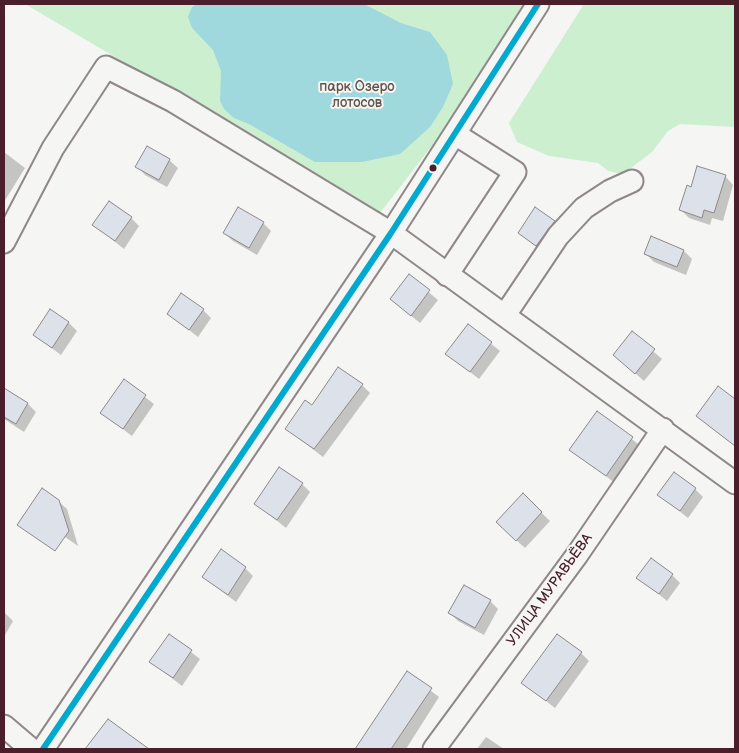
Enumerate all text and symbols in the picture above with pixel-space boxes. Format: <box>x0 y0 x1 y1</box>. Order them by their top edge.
park label: парк Озеро лотосов <box>319 79 395 111</box>
unlabelled marker <box>428 163 438 173</box>
street label: УЛИЦА МУРАВЬЁВА <box>504 531 596 649</box>

